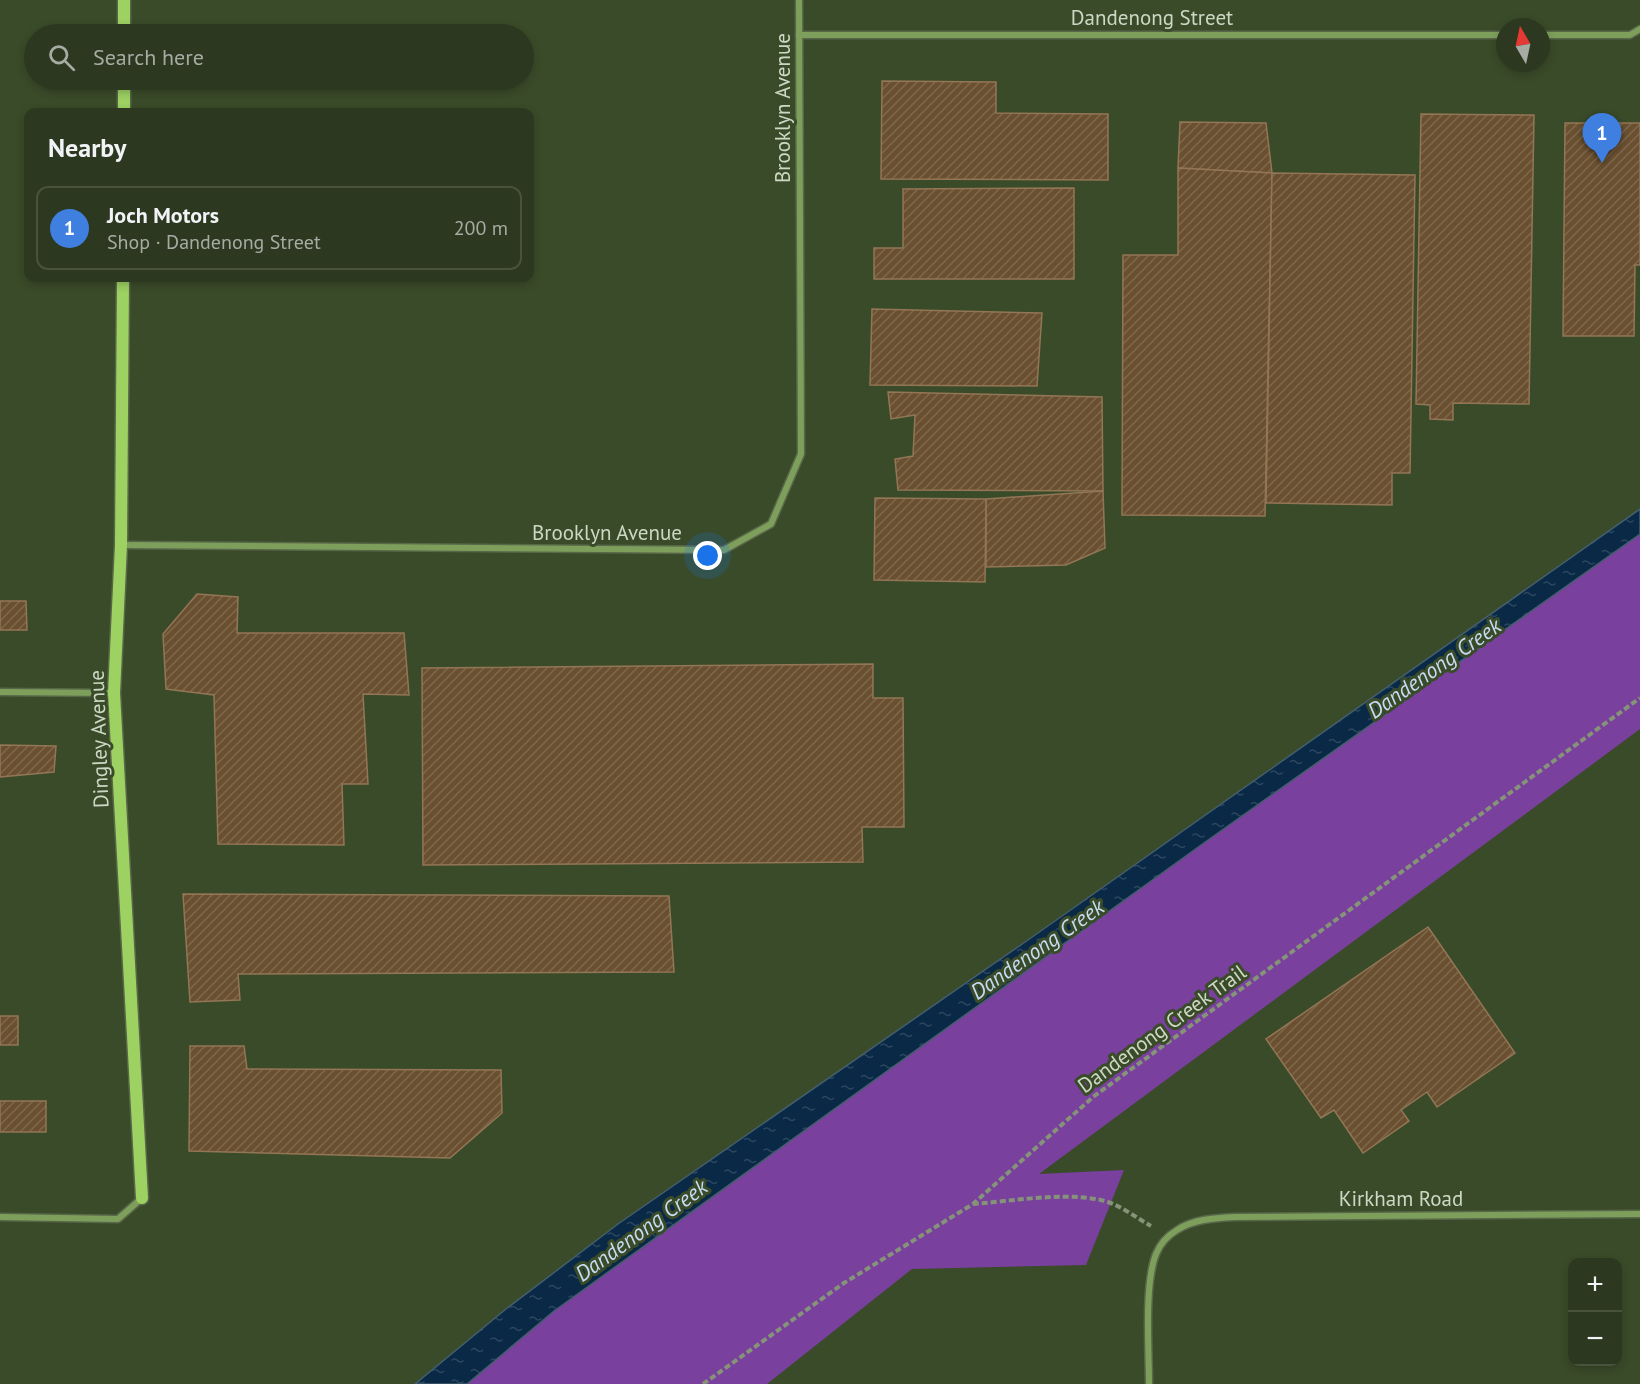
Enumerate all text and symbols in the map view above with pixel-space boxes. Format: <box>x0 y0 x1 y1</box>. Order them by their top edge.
street label: Dandenong Street <box>1071 4 1233 31</box>
north arrow <box>1496 18 1550 72</box>
search box <box>24 24 534 90</box>
street label: Brooklyn Avenue <box>769 33 796 183</box>
icon: search <box>45 41 78 74</box>
text: Search here <box>93 43 204 71</box>
pin: 1 <box>1582 114 1622 163</box>
text: Nearby <box>48 131 126 164</box>
text: Joch Motors <box>107 201 219 229</box>
text: 1 <box>64 215 75 241</box>
text: 200 m <box>454 215 508 241</box>
text: Shop · Dandenong Street <box>107 229 321 255</box>
street label: Brooklyn Avenue <box>532 519 682 546</box>
your location <box>693 541 722 570</box>
water label: Dandenong Creek <box>1362 611 1507 724</box>
street label: Dingley Avenue <box>83 670 114 808</box>
water label: Dandenong Creek <box>965 892 1110 1005</box>
street label: Dandenong Creek Trail <box>1072 958 1251 1099</box>
water label: Dandenong Creek <box>569 1172 714 1287</box>
street label: Kirkham Road <box>1339 1185 1463 1212</box>
map controls <box>1568 1258 1622 1366</box>
button: + <box>1568 1258 1622 1312</box>
button: − <box>1568 1312 1622 1366</box>

